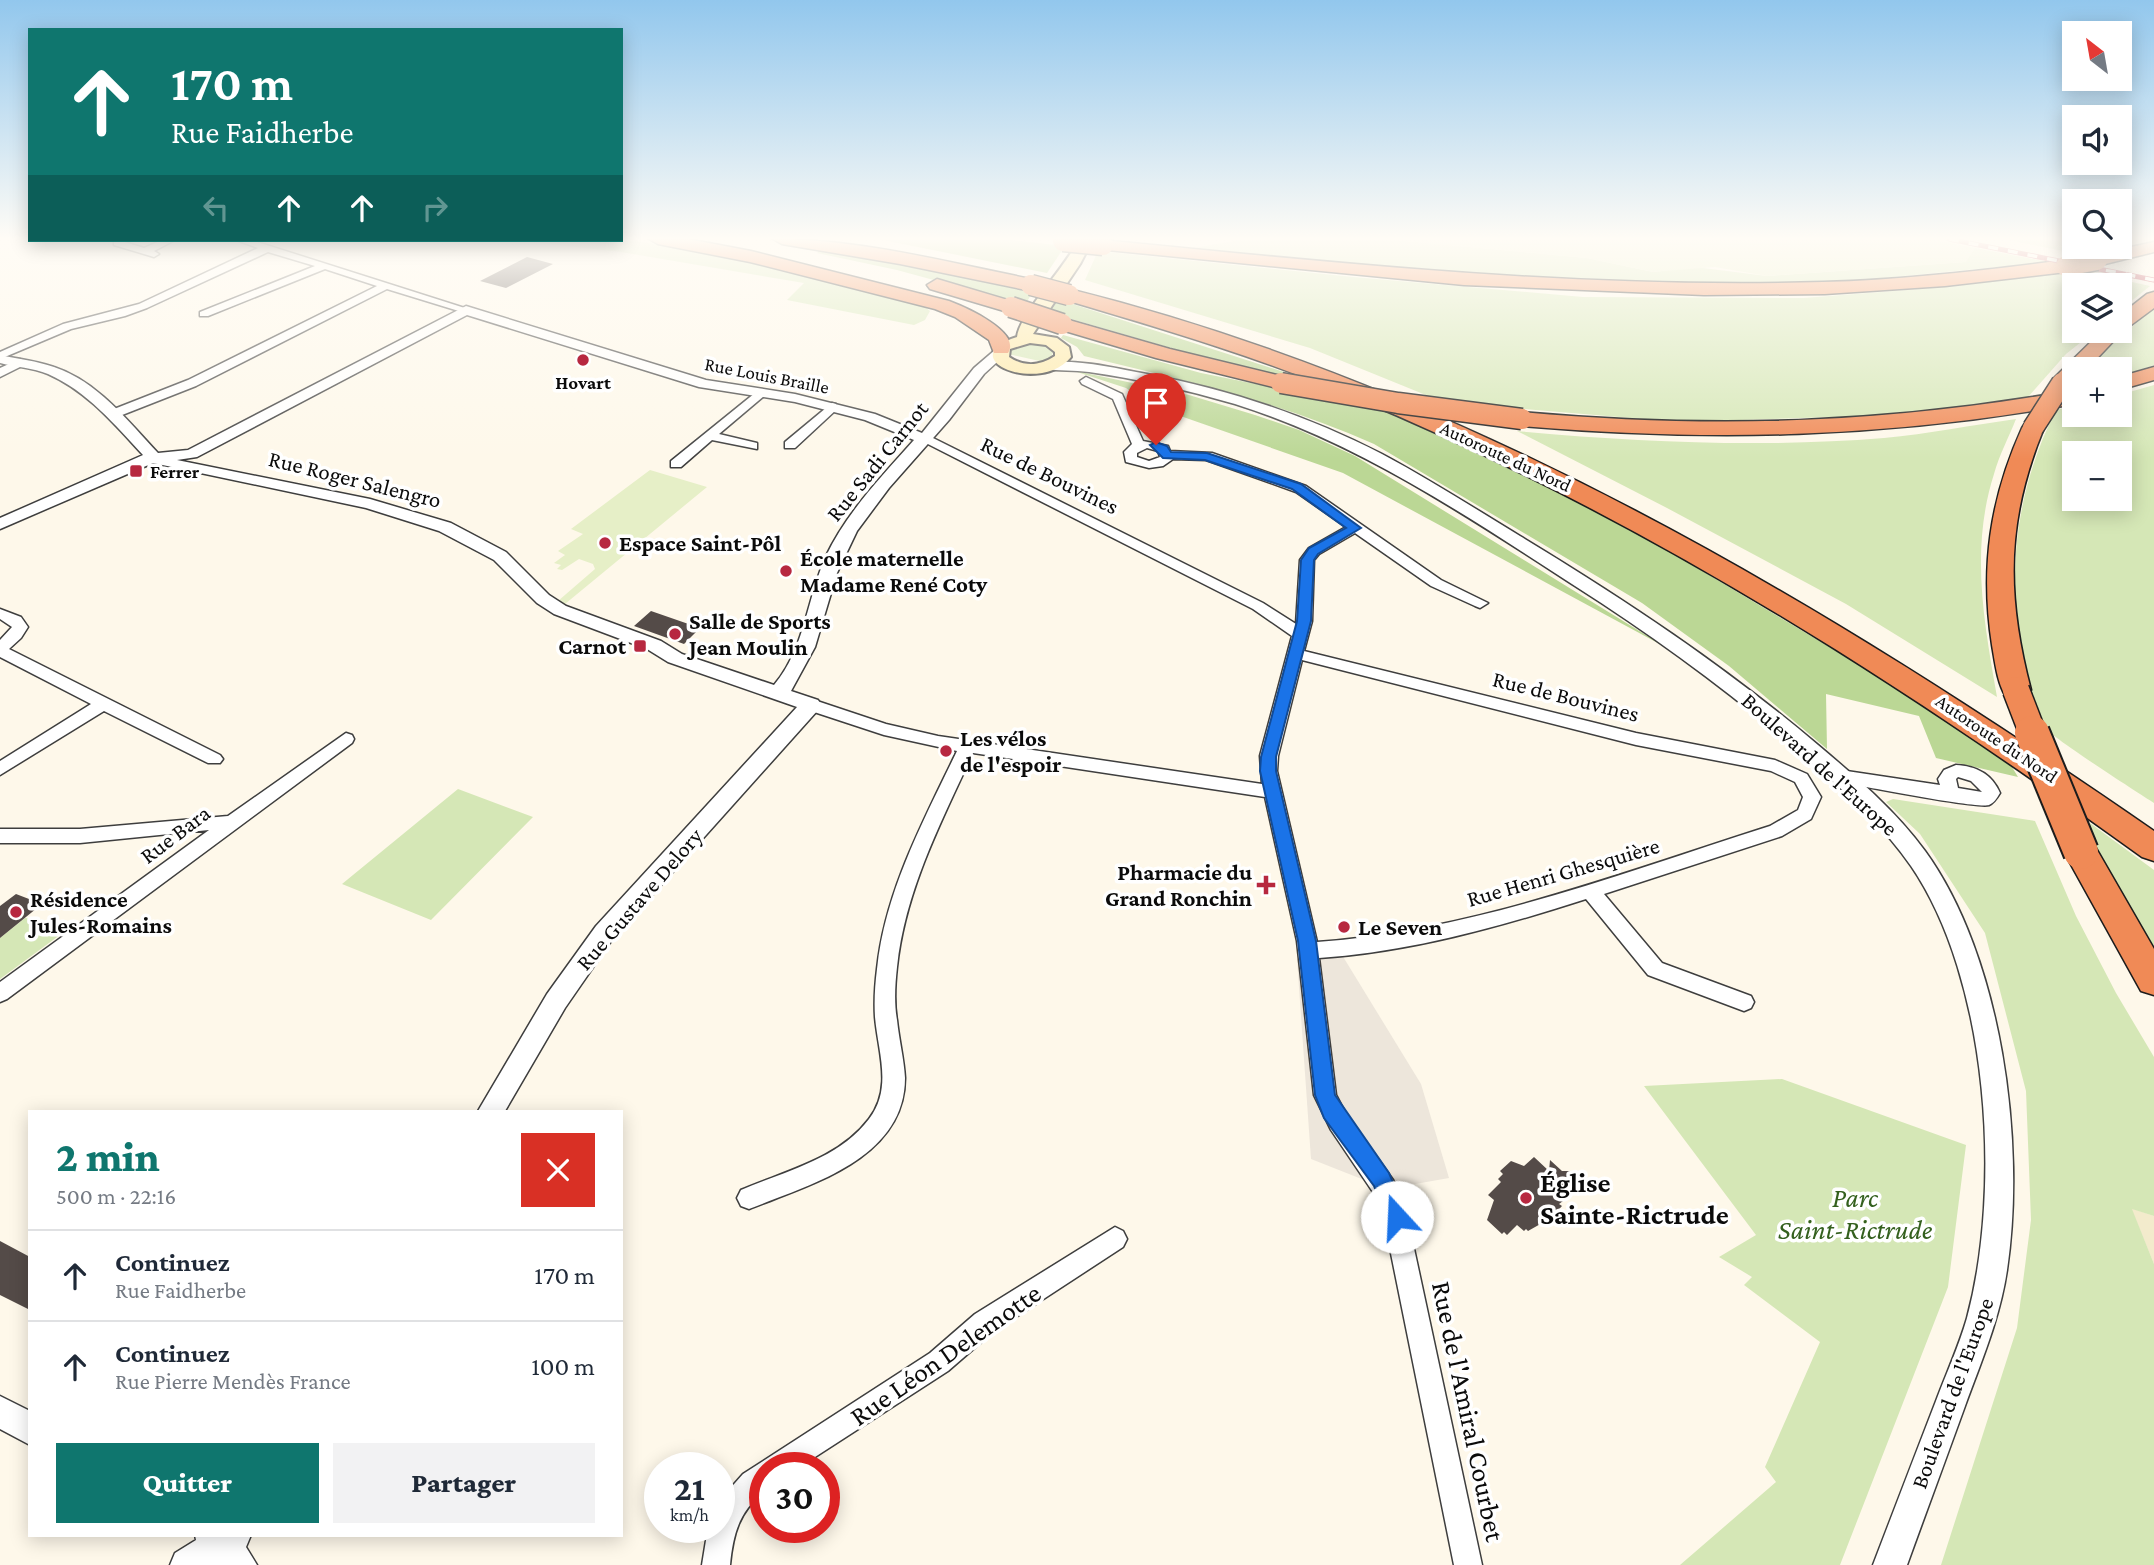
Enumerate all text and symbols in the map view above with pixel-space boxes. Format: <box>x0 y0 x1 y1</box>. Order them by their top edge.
north arrow <box>2062 21 2132 91</box>
map controls <box>2062 21 2132 511</box>
icon: ahead <box>56 56 147 147</box>
text: 170 m <box>171 56 293 111</box>
button: sound <box>2062 105 2132 175</box>
text: Rue Faidherbe <box>171 114 353 150</box>
icon: left <box>197 189 235 227</box>
icon: ahead <box>270 189 308 227</box>
icon: ahead <box>343 189 381 227</box>
icon: right <box>416 189 454 227</box>
button: search <box>2062 189 2132 259</box>
button: layers <box>2062 273 2132 343</box>
marker: Hovart <box>575 352 591 368</box>
street label: Rue Louis Braille <box>703 353 831 398</box>
button: + <box>2062 357 2132 427</box>
place label: Hovart <box>555 372 611 393</box>
pin <box>1126 373 1186 445</box>
icon: arrive <box>1137 384 1175 422</box>
street label: Rue Sadi Carnot <box>821 396 933 526</box>
street label: Autoroute du Nord <box>1437 417 1575 496</box>
street label: Rue de Bouvines <box>977 430 1123 520</box>
button: − <box>2062 441 2132 511</box>
street label: Rue Roger Salengro <box>266 445 444 513</box>
place label: Ferrer <box>150 461 200 482</box>
marker: Ferrer <box>128 463 144 479</box>
place label: Espace Saint-Pôl <box>619 530 781 556</box>
marker: Espace Saint-Pôl <box>597 535 613 551</box>
place label: École maternelle Madame René Coty <box>800 545 988 597</box>
marker: École maternelle Madame René Coty <box>778 563 794 579</box>
place label: Salle de Sports Jean Moulin <box>687 608 831 660</box>
marker: Salle de Sports Jean Moulin <box>667 626 683 642</box>
place label: Carnot <box>558 633 627 659</box>
marker: Carnot <box>632 638 648 654</box>
street label: Rue de Bouvines <box>1490 665 1642 727</box>
street label: Boulevard de l'Europe <box>1737 687 1903 841</box>
street label: Autoroute du Nord <box>1932 690 2061 787</box>
place label: Les vélos de l'espoir <box>960 725 1061 777</box>
marker: Les vélos de l'espoir <box>938 743 954 759</box>
street label: Rue Bara <box>135 799 215 869</box>
street label: Rue Gustave Delory <box>570 822 708 975</box>
street label: Rue Henri Ghesquière <box>1464 832 1662 912</box>
place label: Pharmacie du Grand Ronchin <box>1105 859 1252 911</box>
marker: Pharmacie du Grand Ronchin <box>1258 877 1274 893</box>
place label: Résidence Jules-Romains <box>28 886 172 938</box>
marker: Résidence Jules-Romains <box>8 904 24 920</box>
place label: Le Seven <box>1358 914 1442 940</box>
marker: Le Seven <box>1336 919 1352 935</box>
text: 2 min <box>56 1133 160 1180</box>
button: close <box>521 1133 595 1207</box>
place label: Église Sainte-Rictrude <box>1540 1167 1729 1230</box>
position arrow <box>1360 1180 1434 1254</box>
park label: Parc Saint-Rictrude <box>1778 1182 1933 1245</box>
text: 500 m · 22:16 <box>56 1183 176 1209</box>
marker: Église Sainte-Rictrude <box>1518 1190 1534 1206</box>
text: Continuez <box>115 1248 230 1277</box>
icon: ahead <box>56 1257 94 1295</box>
text: 170 m <box>534 1261 595 1290</box>
text: Rue Faidherbe <box>115 1277 246 1303</box>
street label: Rue Léon Delemotte <box>844 1277 1047 1432</box>
street label: Rue de l'Amiral Courbet <box>1426 1278 1511 1545</box>
street label: Boulevard de l'Europe <box>1905 1294 1999 1492</box>
text: Continuez <box>115 1339 230 1368</box>
icon: ahead <box>56 1348 94 1386</box>
text: 100 m <box>531 1352 595 1381</box>
text: Rue Pierre Mendès France <box>115 1368 351 1394</box>
button: Quitter <box>56 1443 319 1523</box>
button: Partager <box>333 1443 595 1523</box>
speed limit sign: 30 <box>749 1452 840 1543</box>
text: 21 <box>674 1469 705 1508</box>
text: km/h <box>670 1505 709 1525</box>

